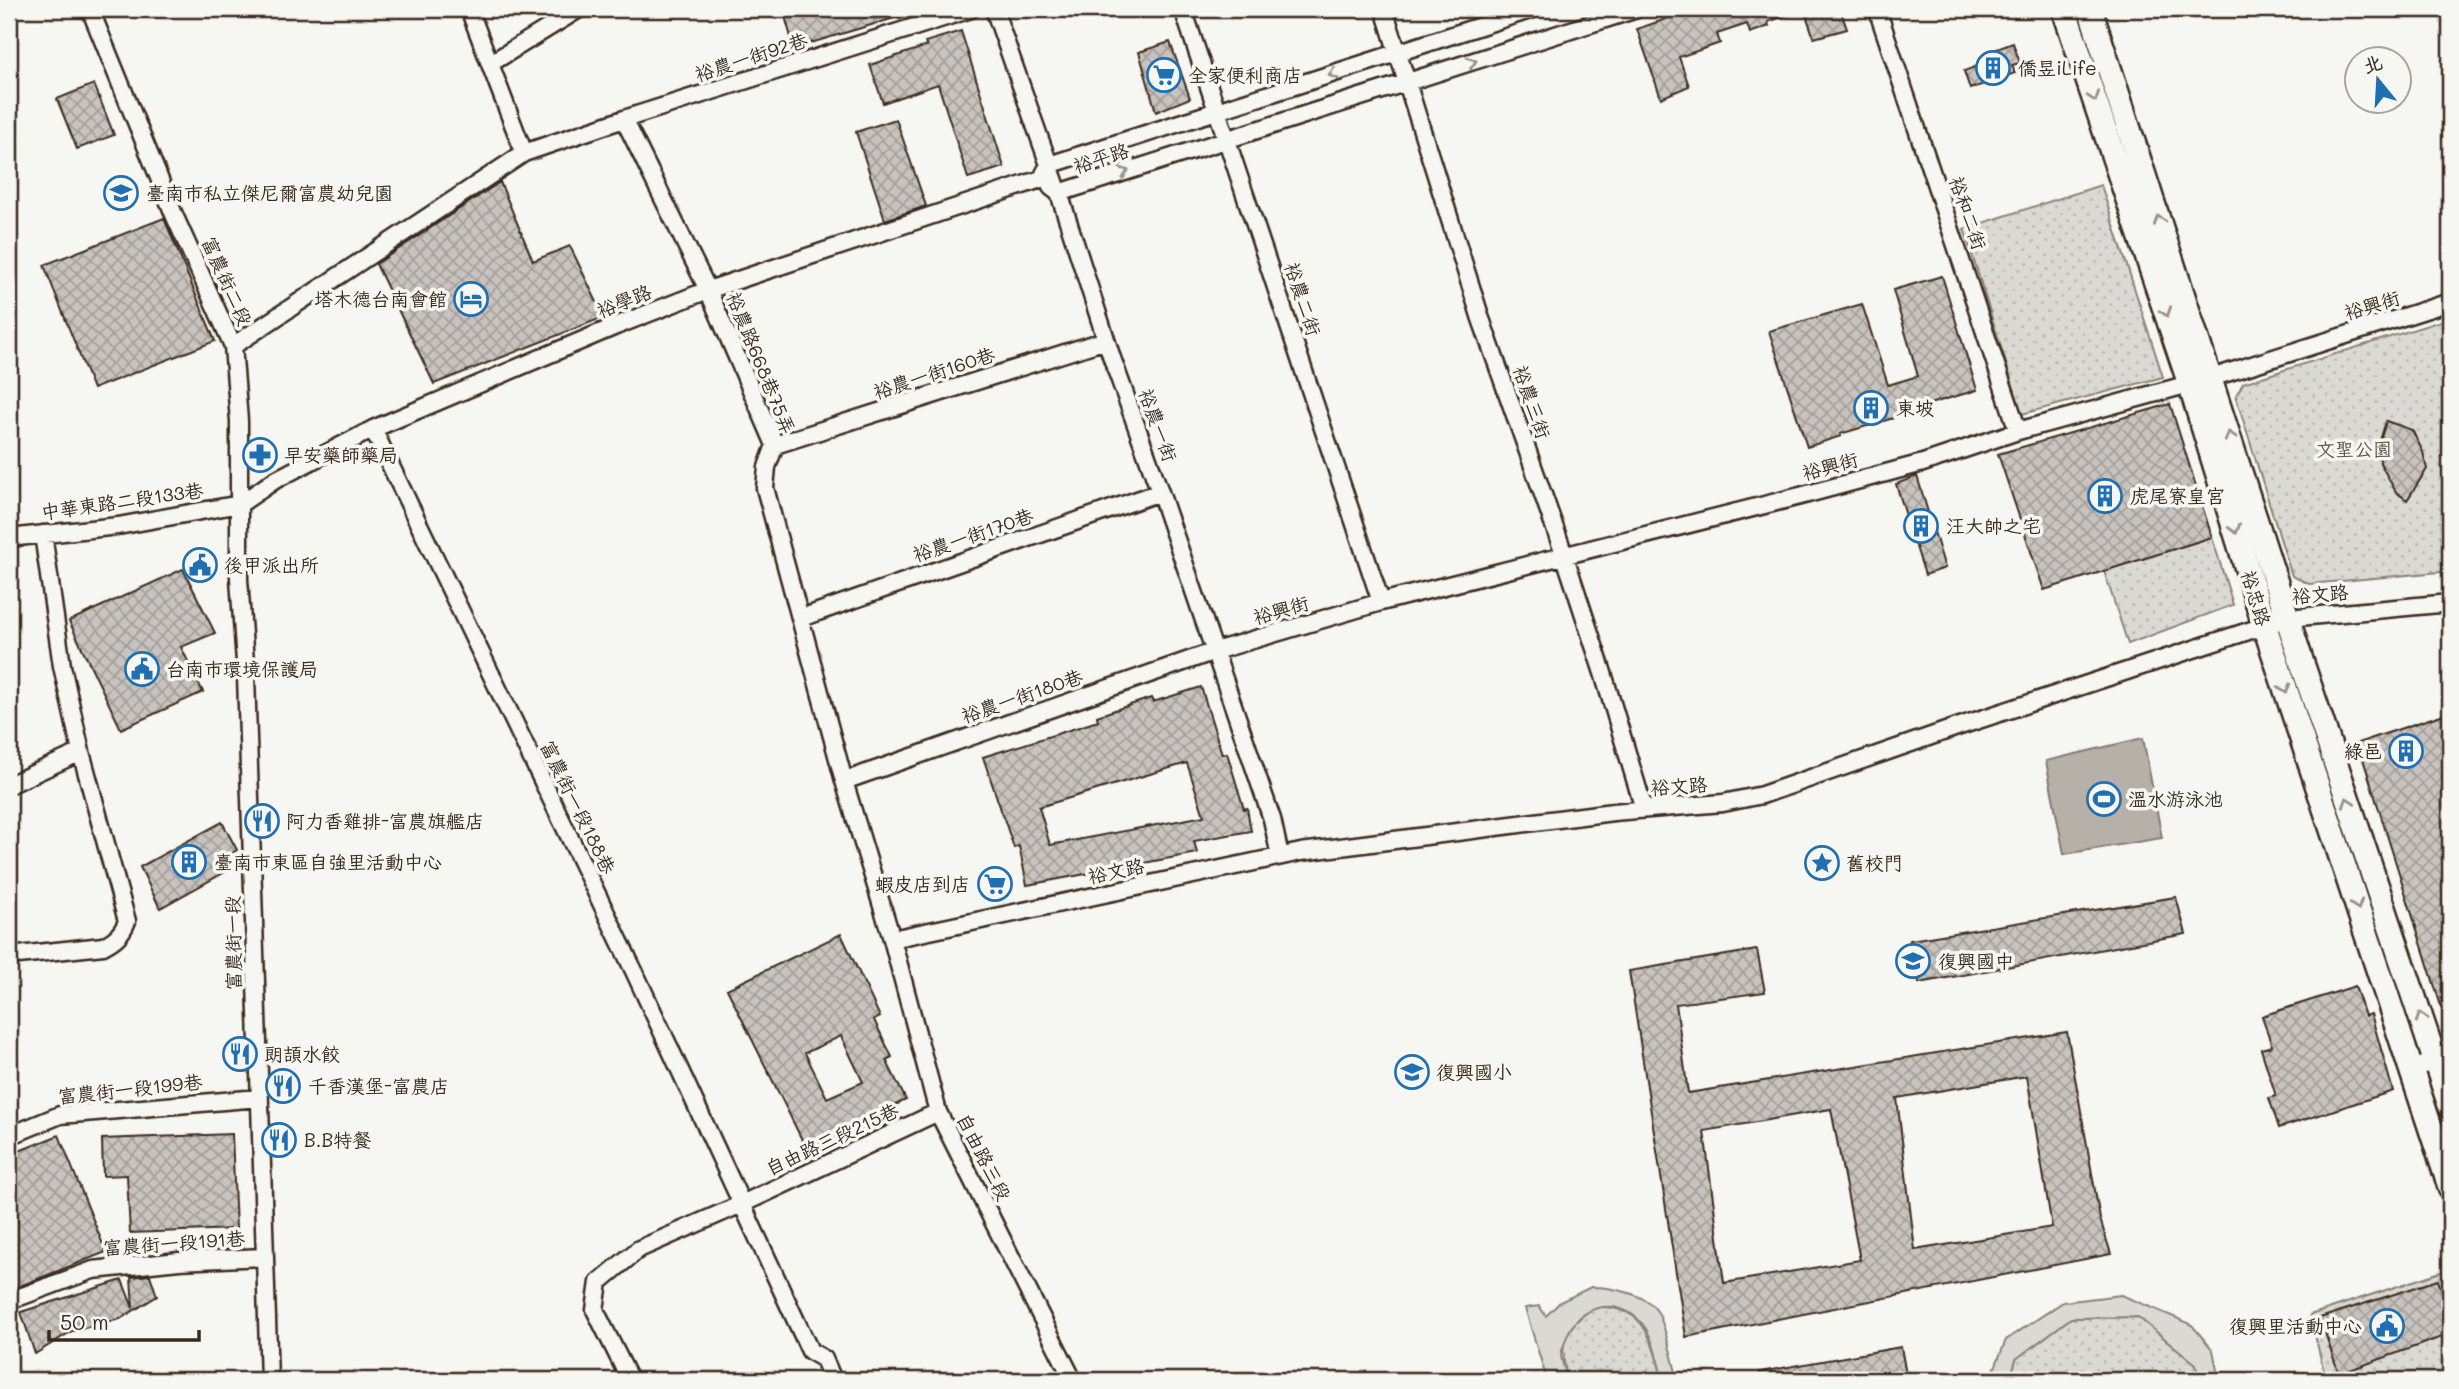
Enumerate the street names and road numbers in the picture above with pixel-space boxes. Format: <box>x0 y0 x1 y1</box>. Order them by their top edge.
street label: 裕農一街92巷 <box>691 27 810 86</box>
street label: 裕平路 <box>1070 137 1132 178</box>
street label: 裕和二街 <box>1944 173 1993 253</box>
street label: 富農街二段 <box>197 232 258 329</box>
street label: 裕農二街 <box>1280 259 1327 339</box>
street label: 裕學路 <box>593 278 655 323</box>
street label: 裕興街 <box>2341 284 2403 325</box>
street label: 裕農路668巷75弄 <box>722 288 801 438</box>
street label: 裕農一街160巷 <box>870 341 998 404</box>
street label: 裕農三街 <box>1508 362 1557 442</box>
street label: 裕農一街 <box>1134 385 1183 465</box>
street label: 裕興街 <box>1799 446 1861 485</box>
street label: 中華東路二段133巷 <box>39 477 205 524</box>
street label: 裕農一街170巷 <box>909 502 1036 567</box>
street label: 裕忠路 <box>2236 567 2277 629</box>
street label: 裕文路 <box>2290 579 2349 608</box>
street label: 裕興街 <box>1250 590 1312 629</box>
street label: 裕農一街180巷 <box>958 663 1086 728</box>
street label: 富農街一段188巷 <box>535 736 622 878</box>
street label: 裕文路 <box>1650 771 1708 800</box>
street label: 裕文路 <box>1085 852 1146 889</box>
street label: 富農街一段 <box>219 895 246 991</box>
street label: 富農街一段199巷 <box>57 1068 203 1109</box>
street label: 自由路三段215巷 <box>761 1097 902 1180</box>
street label: 自由路三段 <box>952 1109 1017 1205</box>
street label: 富農街一段191巷 <box>102 1225 246 1260</box>

